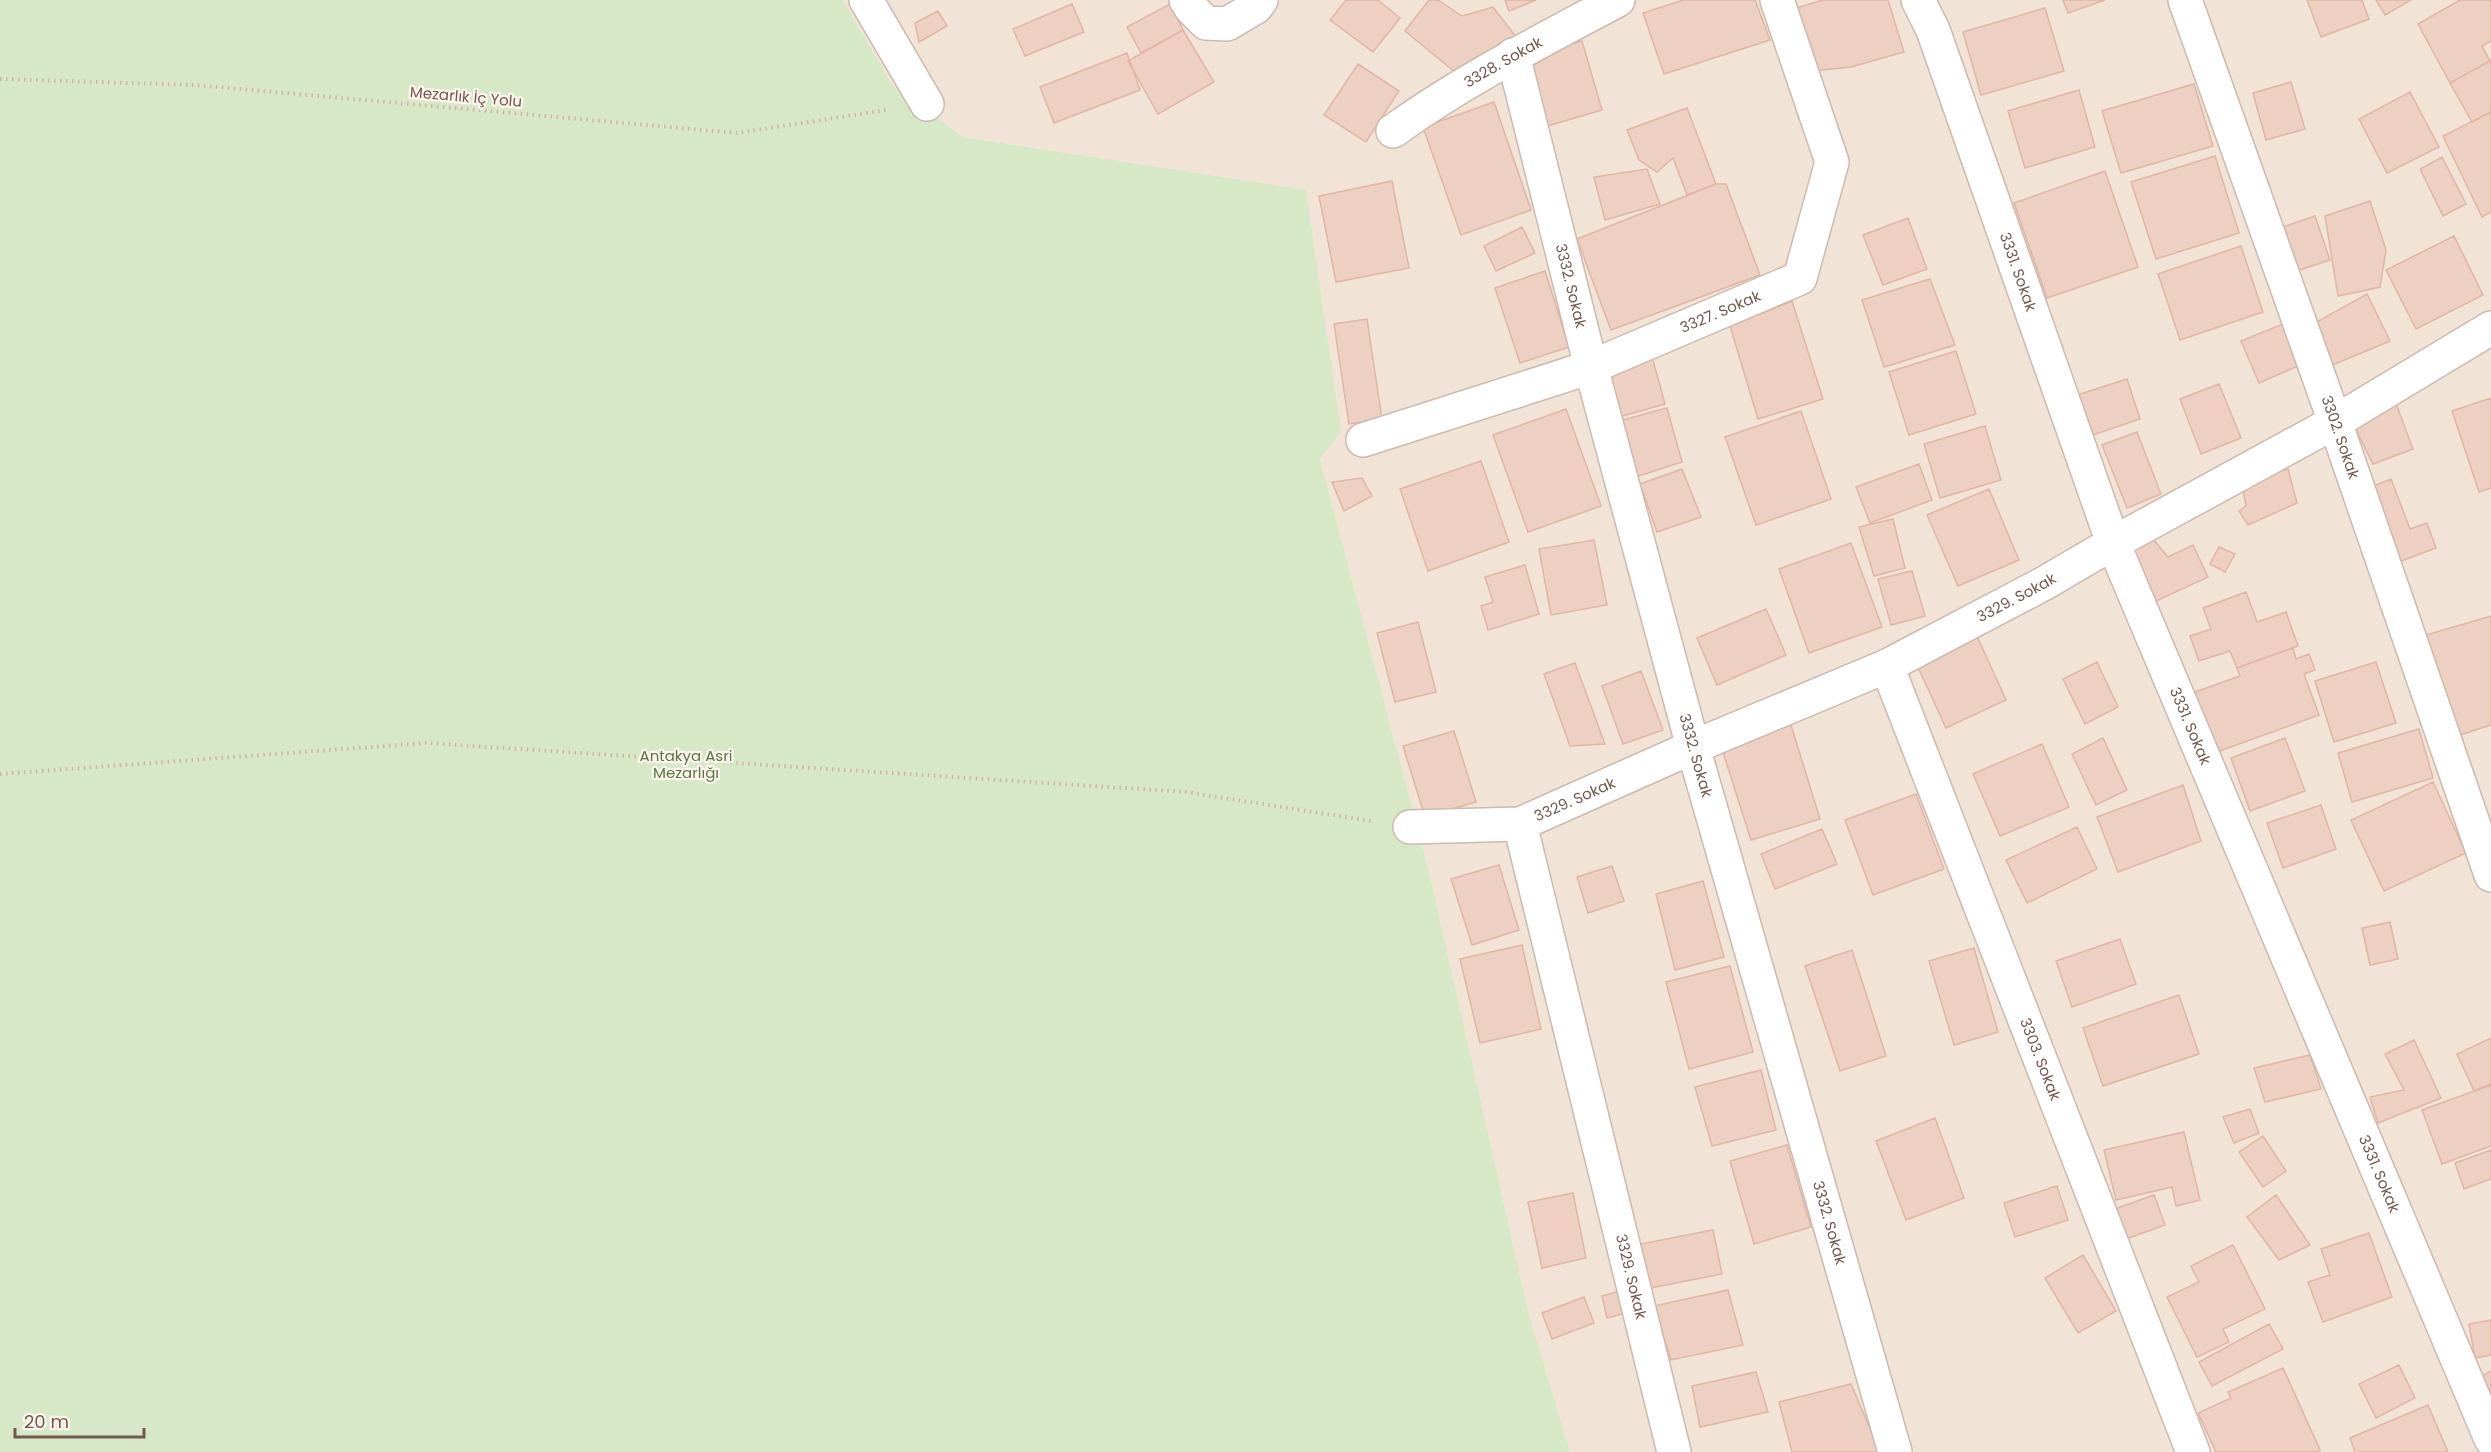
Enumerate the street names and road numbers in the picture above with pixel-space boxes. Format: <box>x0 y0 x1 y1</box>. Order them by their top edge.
street label: 3328. Sokak <box>1460 31 1546 92</box>
street label: Mezarlık İç Yolu <box>409 81 523 112</box>
street label: 3331. Sokak <box>1995 229 2042 315</box>
street label: 3332. Sokak <box>1551 241 1592 330</box>
street label: 3327. Sokak <box>1677 285 1764 338</box>
street label: 3302. Sokak <box>2316 393 2365 482</box>
street label: 3329. Sokak <box>1973 567 2060 627</box>
street label: 3331. Sokak <box>2165 684 2217 768</box>
street label: 3332. Sokak <box>1674 711 1718 800</box>
street label: 3329. Sokak <box>1531 772 1619 826</box>
street label: 3303. Sokak <box>2015 1015 2066 1104</box>
street label: 3331. Sokak <box>2354 1132 2405 1216</box>
street label: 3332. Sokak <box>1808 1178 1852 1267</box>
street label: 3329. Sokak <box>1611 1232 1652 1321</box>

